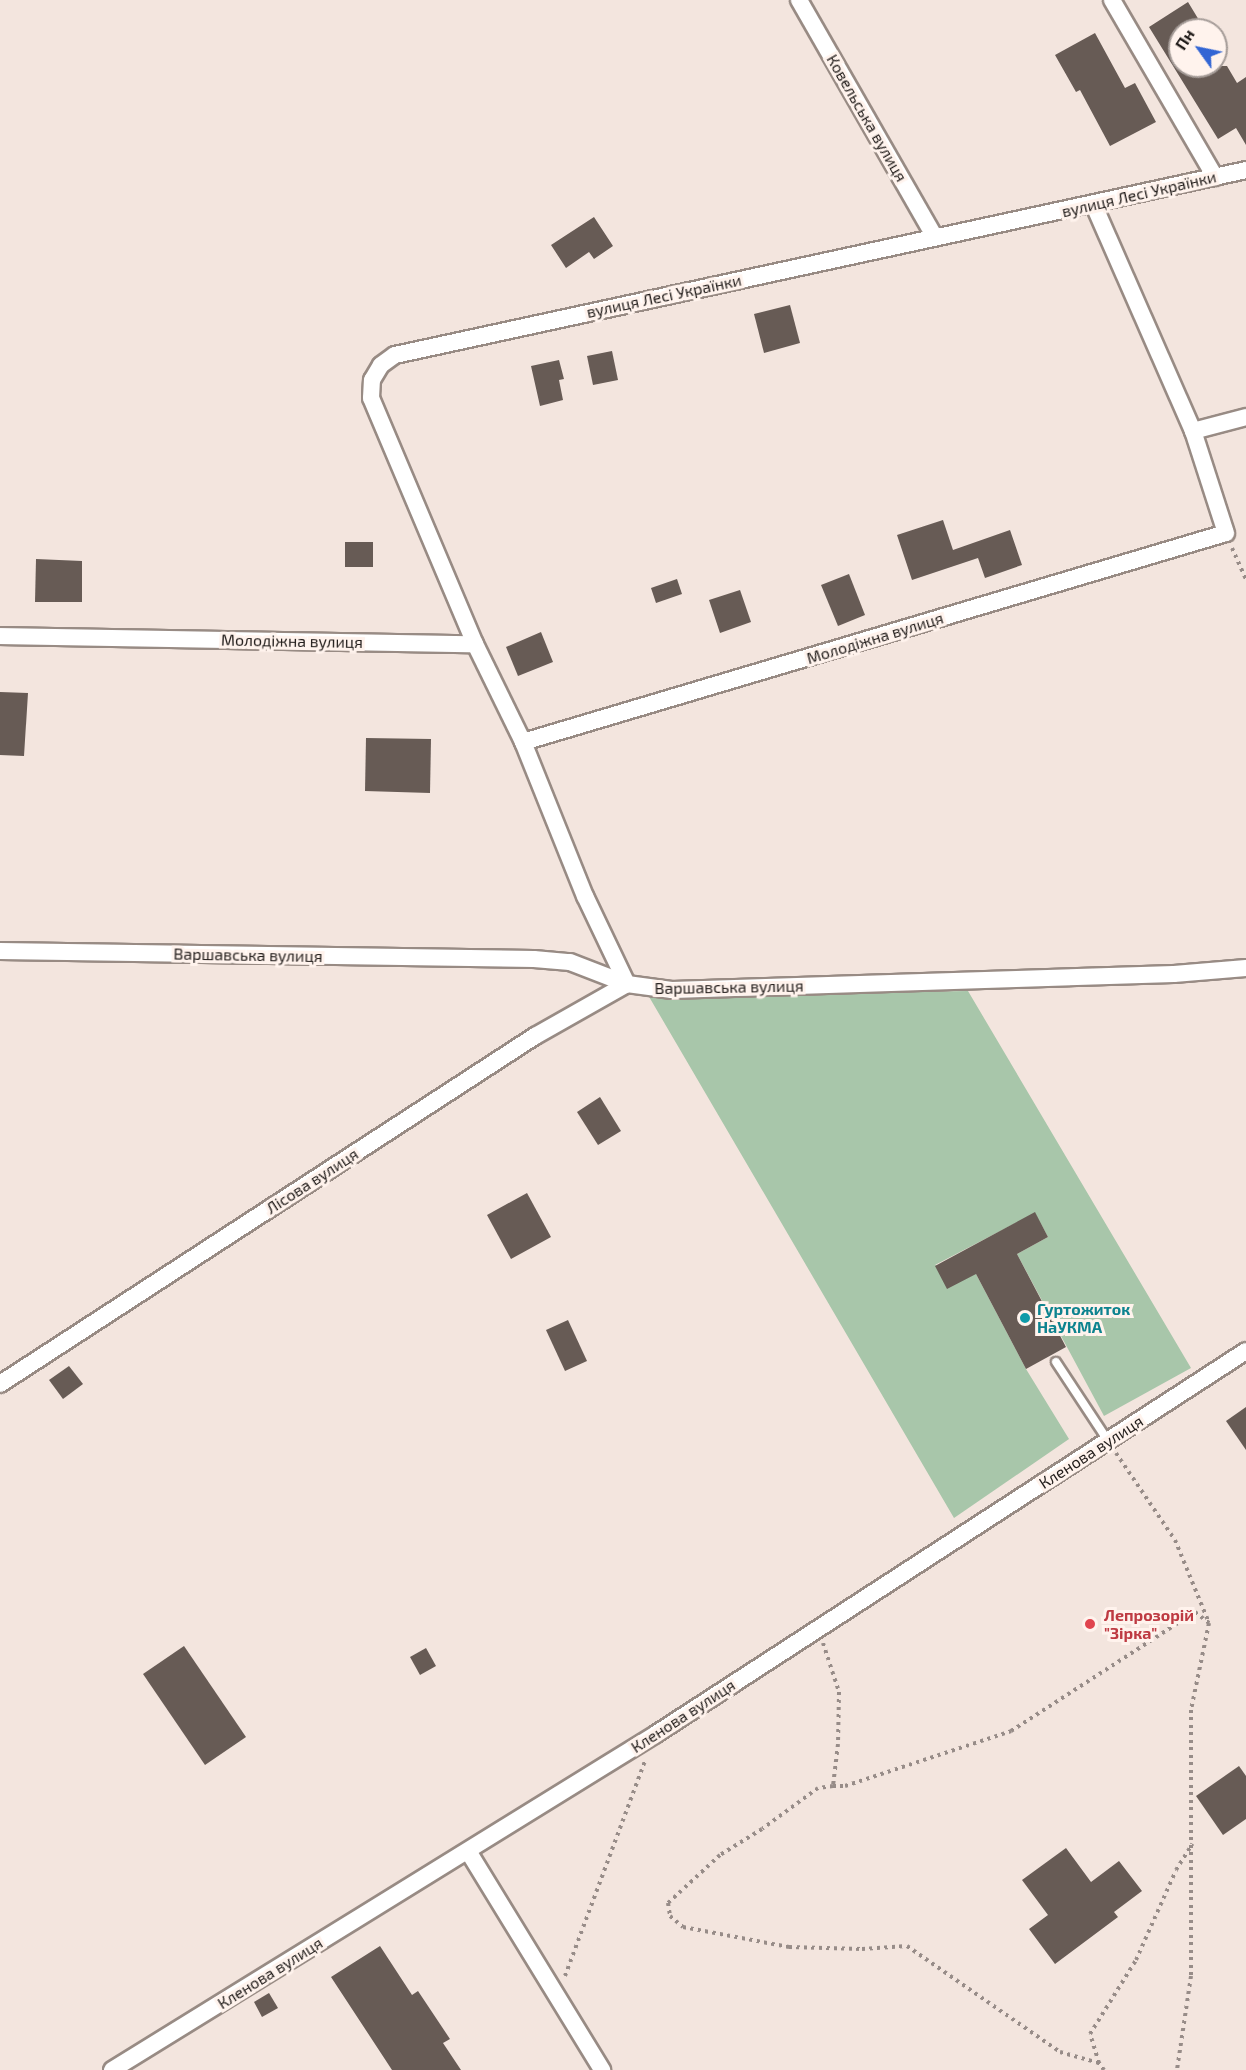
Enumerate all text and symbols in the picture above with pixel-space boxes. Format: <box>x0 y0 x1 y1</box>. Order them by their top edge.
north arrow <box>1168 18 1228 78</box>
text: Пн <box>1171 25 1198 53</box>
street label: Ковельська вулиця <box>823 51 911 185</box>
street label: вулиця Лесі Українки <box>1060 167 1218 221</box>
street label: вулиця Лесі Українки <box>585 270 743 322</box>
street label: Молодіжна вулиця <box>804 608 946 668</box>
street label: Молодіжна вулиця <box>221 630 363 652</box>
street label: Варшавська вулиця <box>173 944 323 966</box>
street label: Варшавська вулиця <box>654 976 804 998</box>
street label: Лісова вулиця <box>262 1144 362 1218</box>
place label: Гуртожиток НаУКМА <box>1037 1299 1130 1337</box>
marker: Гуртожиток НаУКМА <box>1018 1311 1032 1325</box>
street label: Кленова вулиця <box>1035 1411 1147 1493</box>
place label: Лепрозорій "Зірка" <box>1104 1605 1194 1643</box>
marker: Лепрозорій "Зірка" <box>1081 1615 1099 1633</box>
street label: Кленова вулиця <box>627 1675 739 1757</box>
street label: Кленова вулиця <box>214 1933 326 2013</box>

